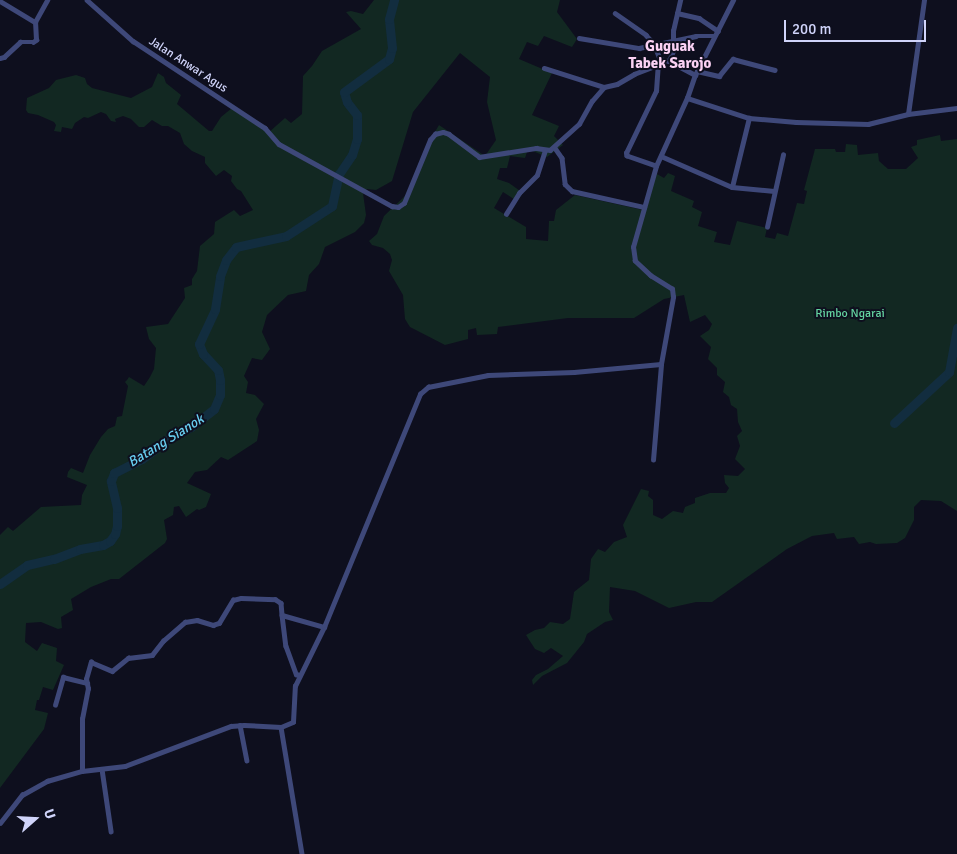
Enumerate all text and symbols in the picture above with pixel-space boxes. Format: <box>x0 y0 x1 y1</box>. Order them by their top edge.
scale bar <box>787 10 930 42</box>
text: 200 m <box>792 20 832 38</box>
street label: Jalan Anwar Agus <box>146 34 230 96</box>
district label: Guguak Tabek Sarojo <box>629 37 711 72</box>
park label: Rimbo Ngarai <box>815 307 885 321</box>
water label: Batang Sianok <box>125 411 207 471</box>
north arrow <box>10 794 60 844</box>
text: U <box>40 807 59 821</box>

